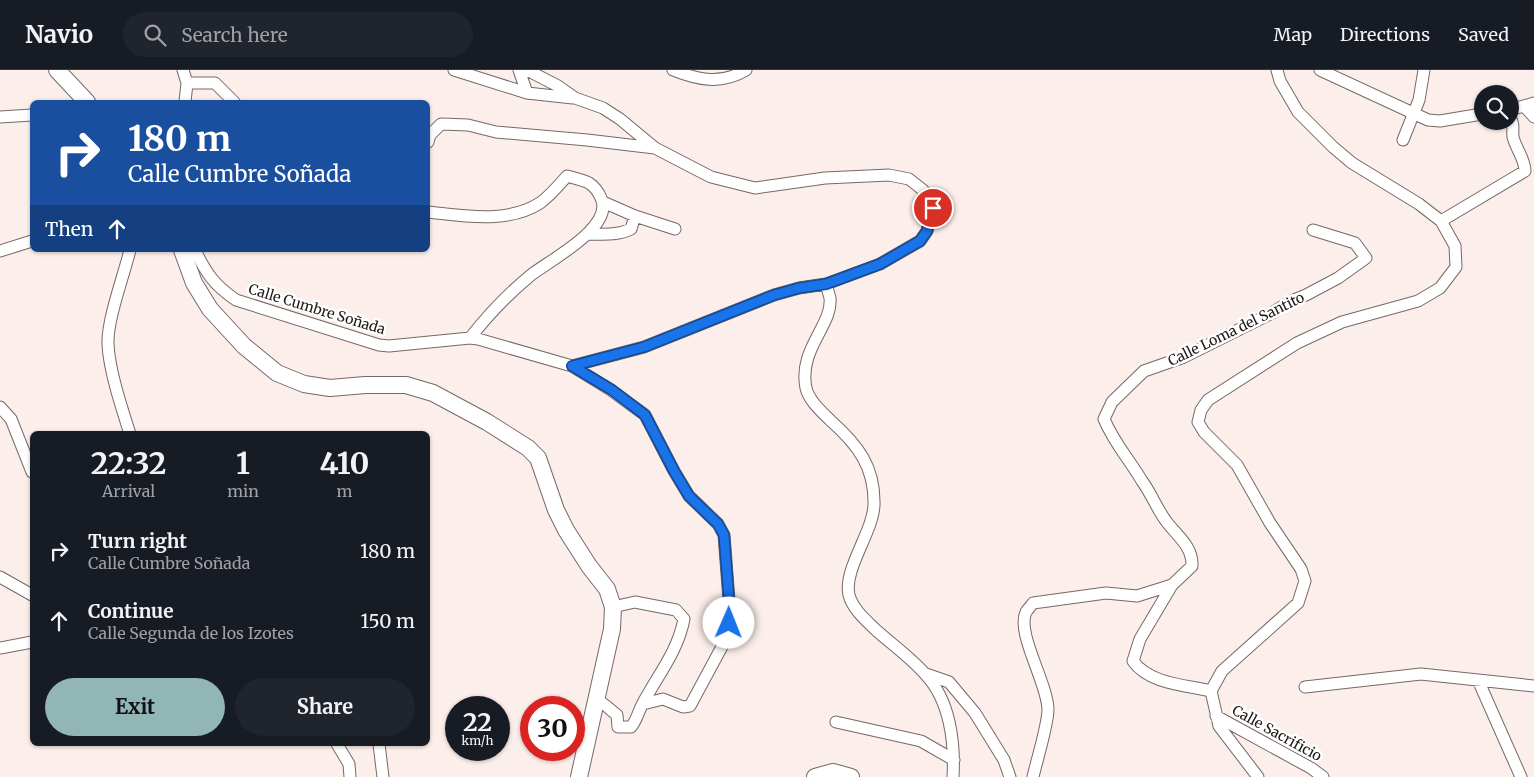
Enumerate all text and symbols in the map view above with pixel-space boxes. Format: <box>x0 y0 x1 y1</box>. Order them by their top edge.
search box <box>123 12 473 57</box>
text: Navio <box>25 19 93 50</box>
icon: search <box>141 21 169 49</box>
text: Search here <box>181 23 288 47</box>
text: Map <box>1274 23 1312 46</box>
text: Directions <box>1340 23 1430 46</box>
text: Saved <box>1458 23 1509 46</box>
map controls <box>1474 85 1519 130</box>
button: search <box>1474 85 1519 130</box>
text: 180 m <box>128 117 231 161</box>
icon: right <box>45 120 110 185</box>
text: Calle Cumbre Soñada <box>128 160 351 188</box>
pin <box>912 187 954 229</box>
icon: arrive <box>919 194 947 222</box>
icon: ahead <box>103 215 131 243</box>
text: Then <box>45 217 93 241</box>
street label: Calle Cumbre Soñada <box>246 280 388 339</box>
street label: Calle Loma del Santito <box>1165 288 1307 370</box>
text: 22:32 <box>91 444 166 482</box>
text: 1 <box>236 444 250 482</box>
text: 410 <box>320 444 369 482</box>
text: Arrival <box>102 481 155 501</box>
text: min <box>227 481 259 501</box>
text: m <box>336 481 352 501</box>
text: Turn right <box>88 529 187 553</box>
icon: right <box>45 537 73 565</box>
text: 180 m <box>360 539 415 563</box>
text: Calle Cumbre Soñada <box>88 553 250 573</box>
position arrow <box>702 596 754 648</box>
text: Continue <box>88 599 174 623</box>
icon: ahead <box>45 607 73 635</box>
text: 150 m <box>361 609 415 633</box>
text: Calle Segunda de los Izotes <box>88 623 294 643</box>
button: Exit <box>45 678 225 736</box>
button: Share <box>235 678 415 736</box>
speed limit sign: 30 <box>520 696 585 761</box>
street label: Calle Sacrificio <box>1229 701 1325 765</box>
text: 22 <box>463 706 492 738</box>
text: km/h <box>462 733 493 748</box>

